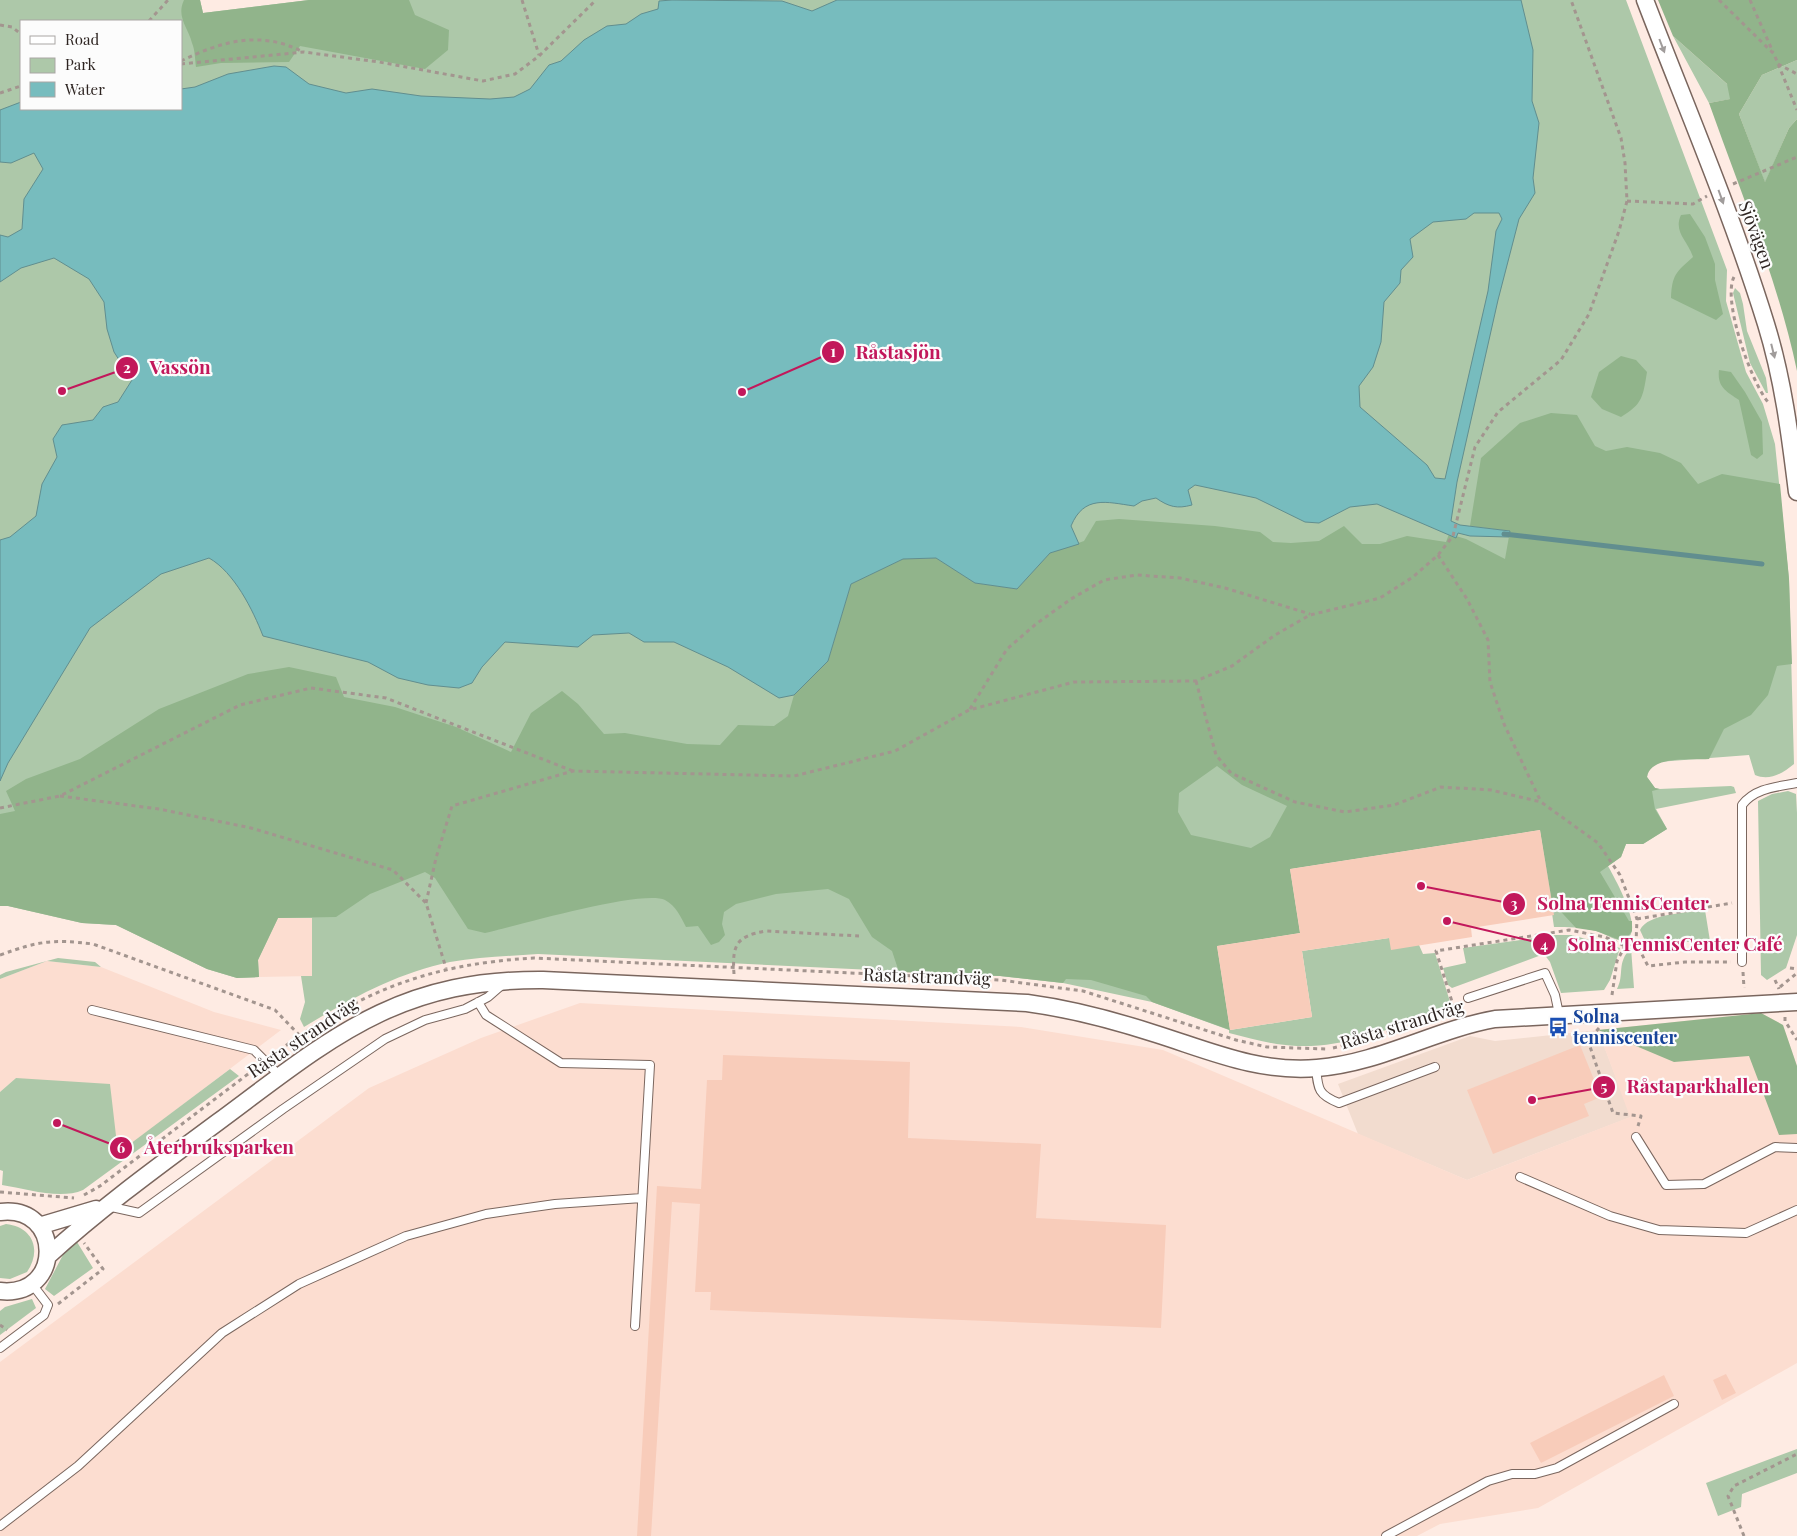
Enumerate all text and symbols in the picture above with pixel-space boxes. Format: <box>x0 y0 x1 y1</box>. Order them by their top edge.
legend <box>20 20 182 110</box>
text: Road <box>65 29 99 49</box>
one-way arrow <box>1659 38 1667 53</box>
text: Park <box>65 54 97 74</box>
text: Water <box>64 79 105 99</box>
one-way arrow <box>1717 190 1725 205</box>
street label: Sjövägen <box>1734 197 1780 272</box>
callout: Råstasjön <box>821 335 951 369</box>
text: Råstasjön <box>855 338 941 364</box>
text: 1 <box>830 341 836 361</box>
one-way arrow <box>1769 344 1777 359</box>
callout: Vassön <box>114 351 220 385</box>
text: Vassön <box>148 353 211 379</box>
text: 2 <box>123 357 131 377</box>
callout: Solna TennisCenter <box>1502 887 1719 921</box>
text: Solna TennisCenter <box>1537 889 1709 915</box>
text: 3 <box>1510 893 1518 913</box>
callout: Solna TennisCenter Café <box>1532 927 1793 961</box>
text: Solna TennisCenter Café <box>1567 930 1783 956</box>
text: 4 <box>1540 934 1548 954</box>
street label: Råsta strandväg <box>863 962 992 990</box>
street label: Råsta strandväg <box>243 991 363 1083</box>
street label: Råsta strandväg <box>1337 994 1467 1054</box>
place label: Solna tenniscenter <box>1572 1004 1678 1049</box>
bus stop icon: Solna tenniscenter <box>1547 1016 1569 1038</box>
callout: Råstaparkhallen <box>1592 1070 1780 1104</box>
text: Råstaparkhallen <box>1627 1072 1770 1098</box>
text: 5 <box>1601 1076 1608 1096</box>
callout: Återbruksparken <box>109 1131 304 1165</box>
text: Återbruksparken <box>143 1133 294 1159</box>
text: 6 <box>117 1137 125 1157</box>

